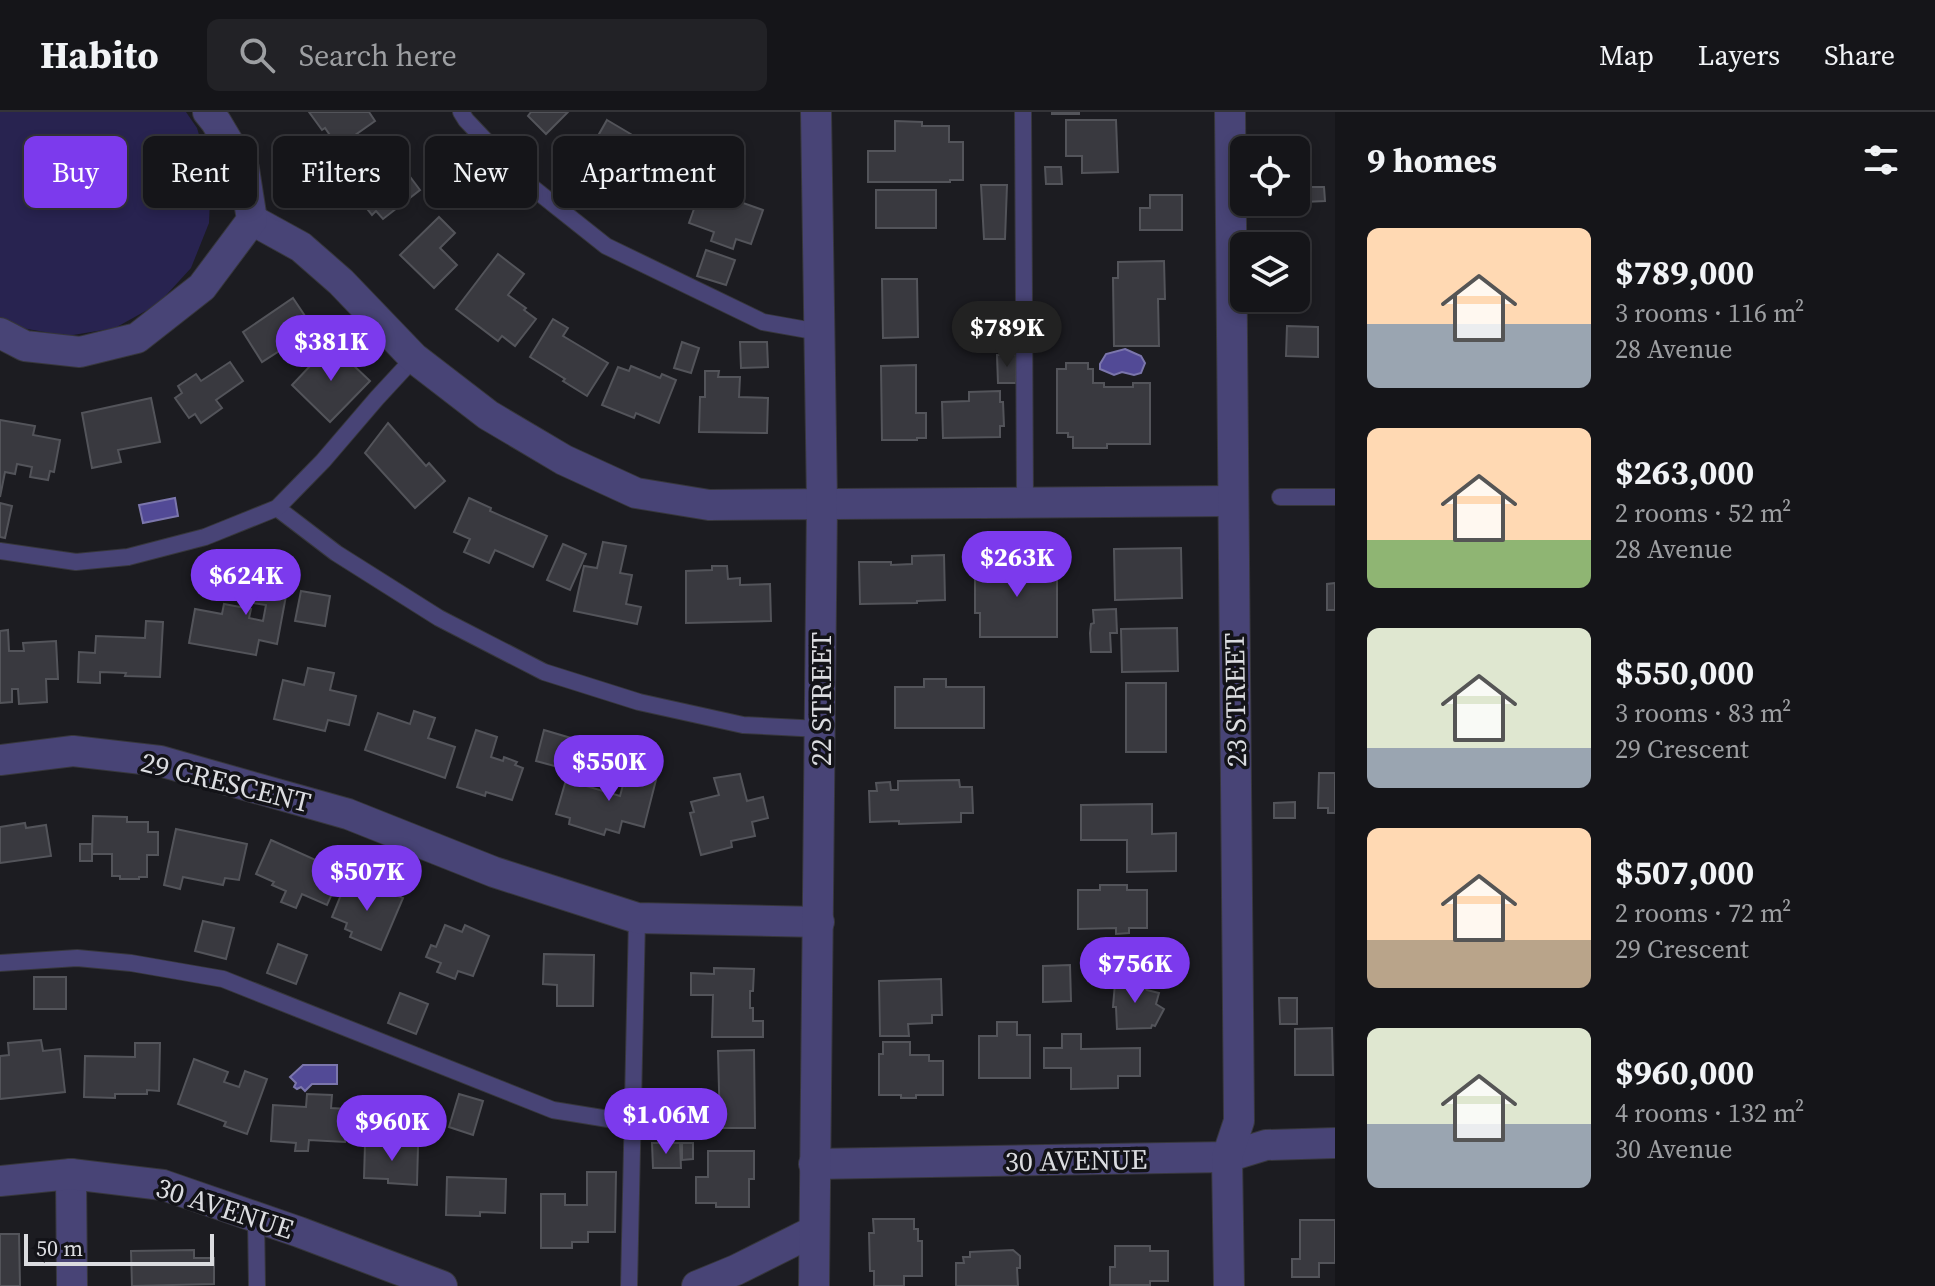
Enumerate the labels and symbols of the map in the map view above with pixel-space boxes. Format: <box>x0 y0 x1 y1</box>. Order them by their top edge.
pin: $789K <box>951 301 1063 369</box>
pin: $381K <box>275 315 387 383</box>
pin: $263K <box>961 531 1073 599</box>
pin: $624K <box>190 549 302 617</box>
street label: 22 STREET <box>802 632 840 766</box>
street label: 23 STREET <box>1215 632 1255 768</box>
pin: $550K <box>553 735 665 803</box>
street label: 29 CRESCENT <box>137 743 315 821</box>
pin: $507K <box>311 845 423 913</box>
pin: $756K <box>1079 937 1191 1005</box>
pin: $1.06M <box>601 1088 731 1156</box>
pin: $960K <box>336 1095 448 1163</box>
street label: 30 AVENUE <box>1004 1140 1148 1180</box>
street label: 30 AVENUE <box>151 1168 299 1248</box>
scale bar <box>24 1230 214 1266</box>

